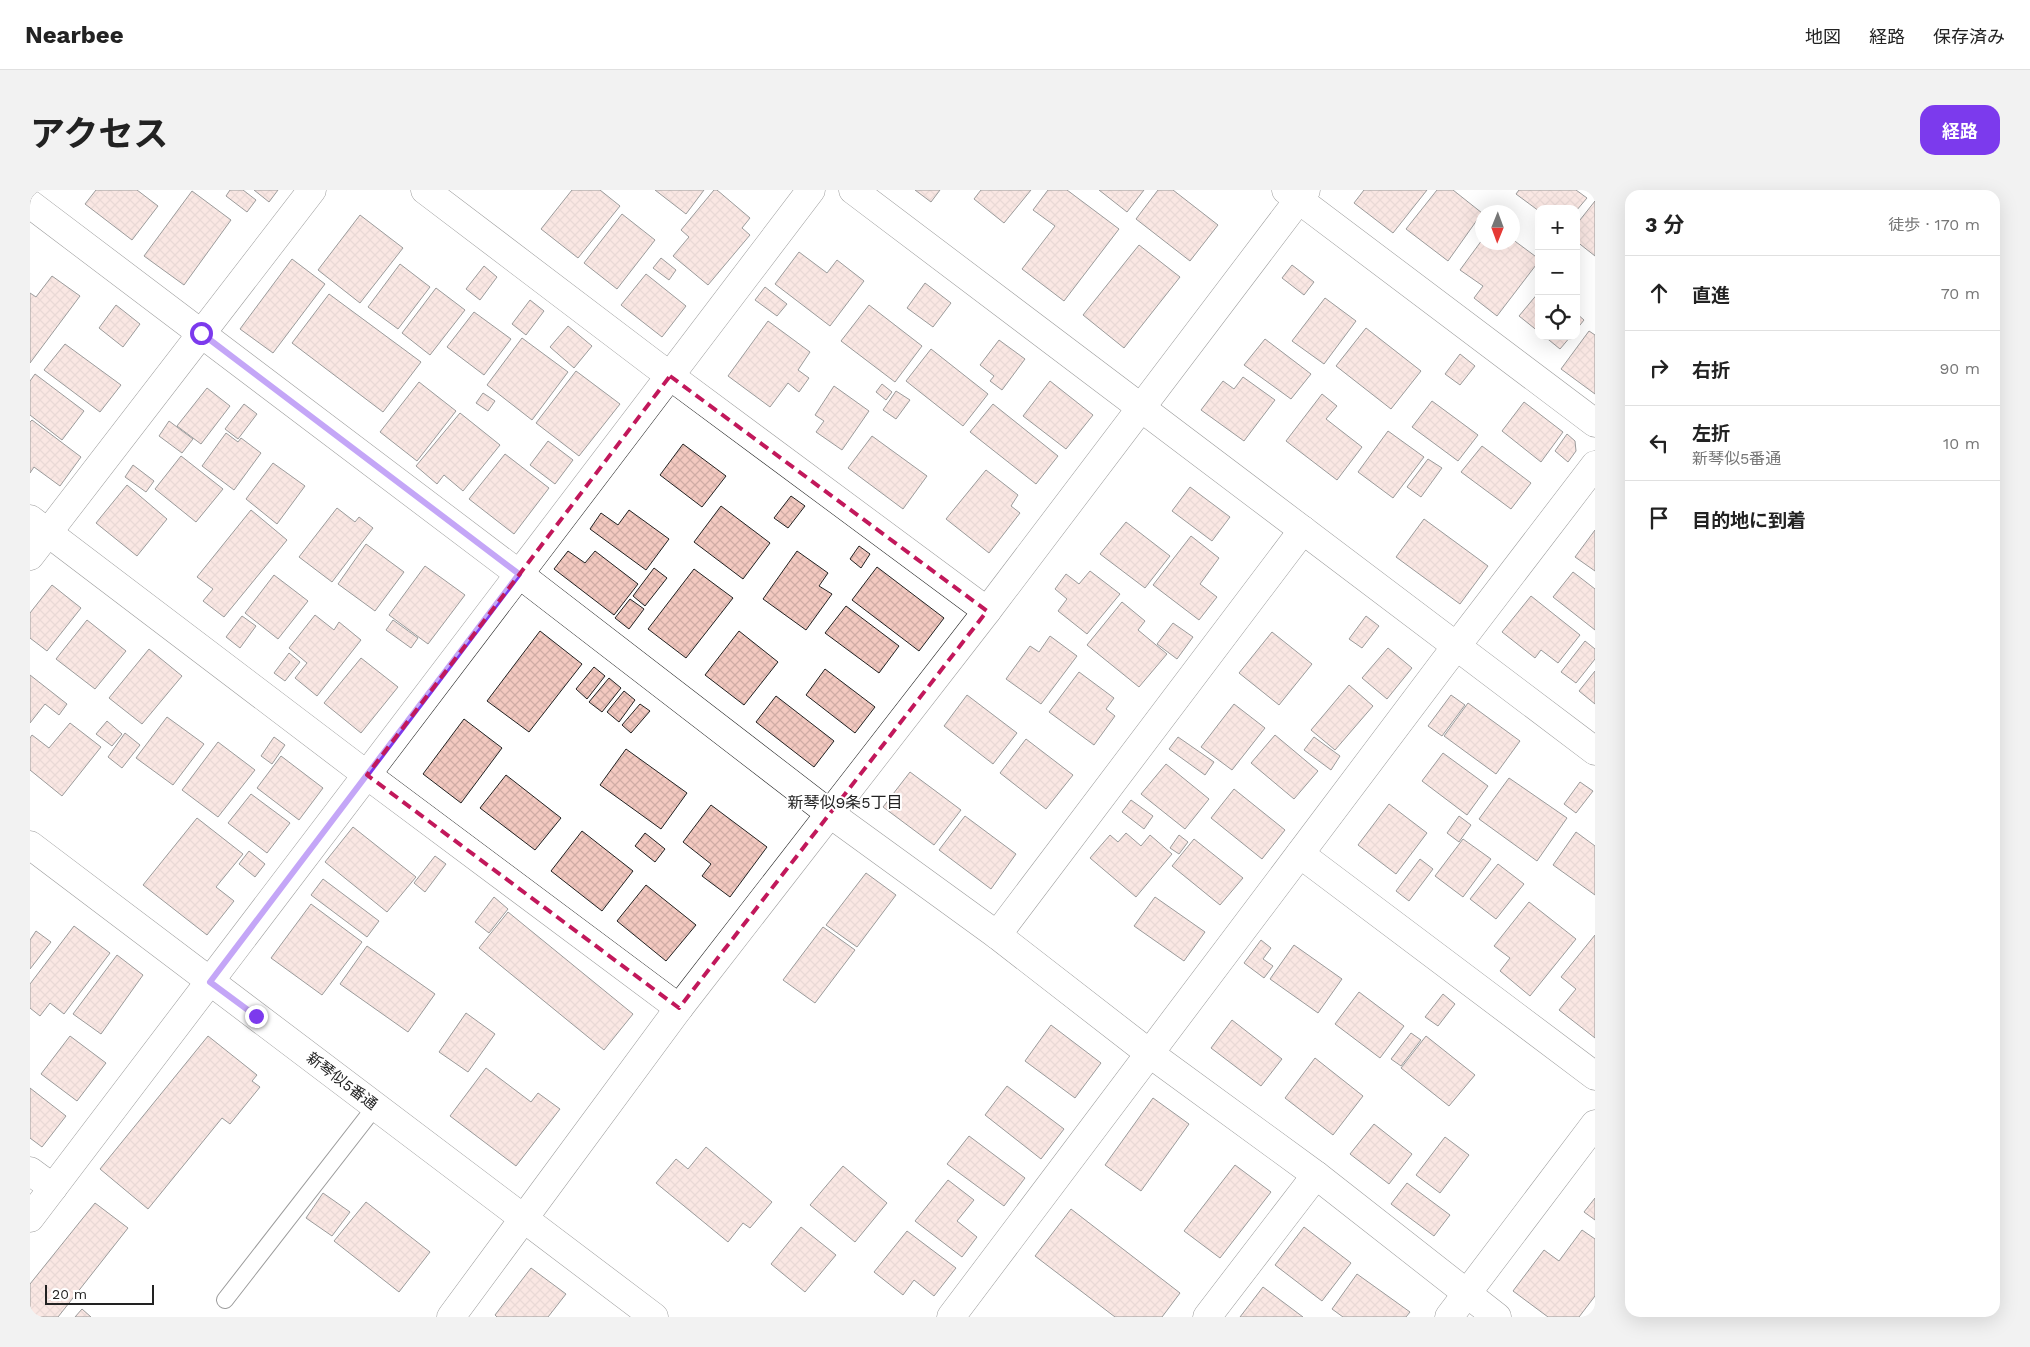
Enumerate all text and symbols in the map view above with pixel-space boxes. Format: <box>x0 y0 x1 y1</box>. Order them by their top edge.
text: Nearbee <box>25 21 124 49</box>
text: 地図 <box>1805 26 1841 47</box>
text: 経路 <box>1869 26 1905 47</box>
text: 保存済み <box>1933 26 2005 47</box>
button: 経路 <box>1920 105 2000 155</box>
text: アクセス <box>30 113 168 155</box>
north arrow <box>1475 205 1520 250</box>
map controls <box>1535 205 1580 340</box>
button: + <box>1535 205 1580 250</box>
text: 3 分 <box>1645 212 1684 237</box>
text: 徒歩 · 170 m <box>1888 215 1980 234</box>
button: − <box>1535 250 1580 295</box>
icon: ahead <box>1645 279 1673 307</box>
text: 直進 <box>1692 284 1730 307</box>
text: 70 m <box>1941 284 1980 303</box>
button: locate <box>1535 295 1580 340</box>
route start <box>190 322 213 345</box>
icon: right <box>1645 354 1673 382</box>
text: 右折 <box>1692 359 1730 382</box>
text: 90 m <box>1939 359 1980 378</box>
text: 左折 <box>1692 422 1730 445</box>
icon: left <box>1645 429 1673 457</box>
text: 10 m <box>1943 434 1980 453</box>
text: 新琴似5番通 <box>1692 449 1781 468</box>
icon: arrive <box>1645 504 1673 532</box>
text: 目的地に到着 <box>1692 509 1806 532</box>
district label: 新琴似9条5丁目 <box>787 793 903 812</box>
route end <box>245 1005 268 1028</box>
street label: 新琴似5番通 <box>303 1049 381 1113</box>
scale bar <box>45 1282 154 1305</box>
text: 20 m <box>52 1286 87 1302</box>

